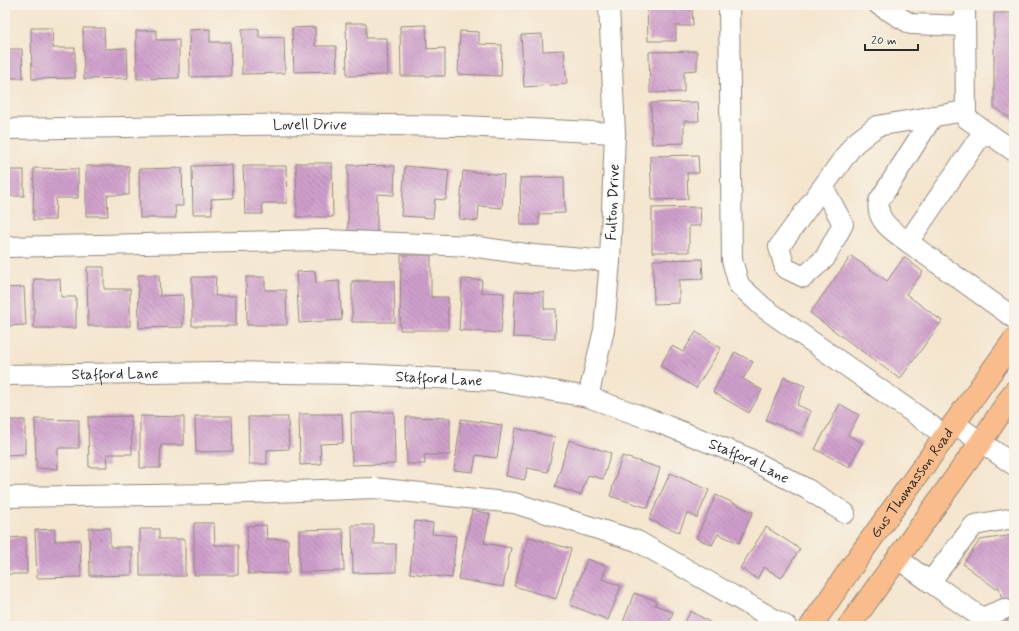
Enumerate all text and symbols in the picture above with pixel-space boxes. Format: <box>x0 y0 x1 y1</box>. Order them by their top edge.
scale bar <box>865 26 918 52</box>
text: 20 m <box>871 33 897 49</box>
street label: Lovell Drive <box>273 115 347 136</box>
street label: Fulton Drive <box>602 163 625 241</box>
street label: Stafford Lane <box>71 364 159 387</box>
street label: Stafford Lane <box>395 367 483 391</box>
street label: Gus Thomasson Road <box>866 424 959 542</box>
street label: Stafford Lane <box>706 434 793 489</box>

